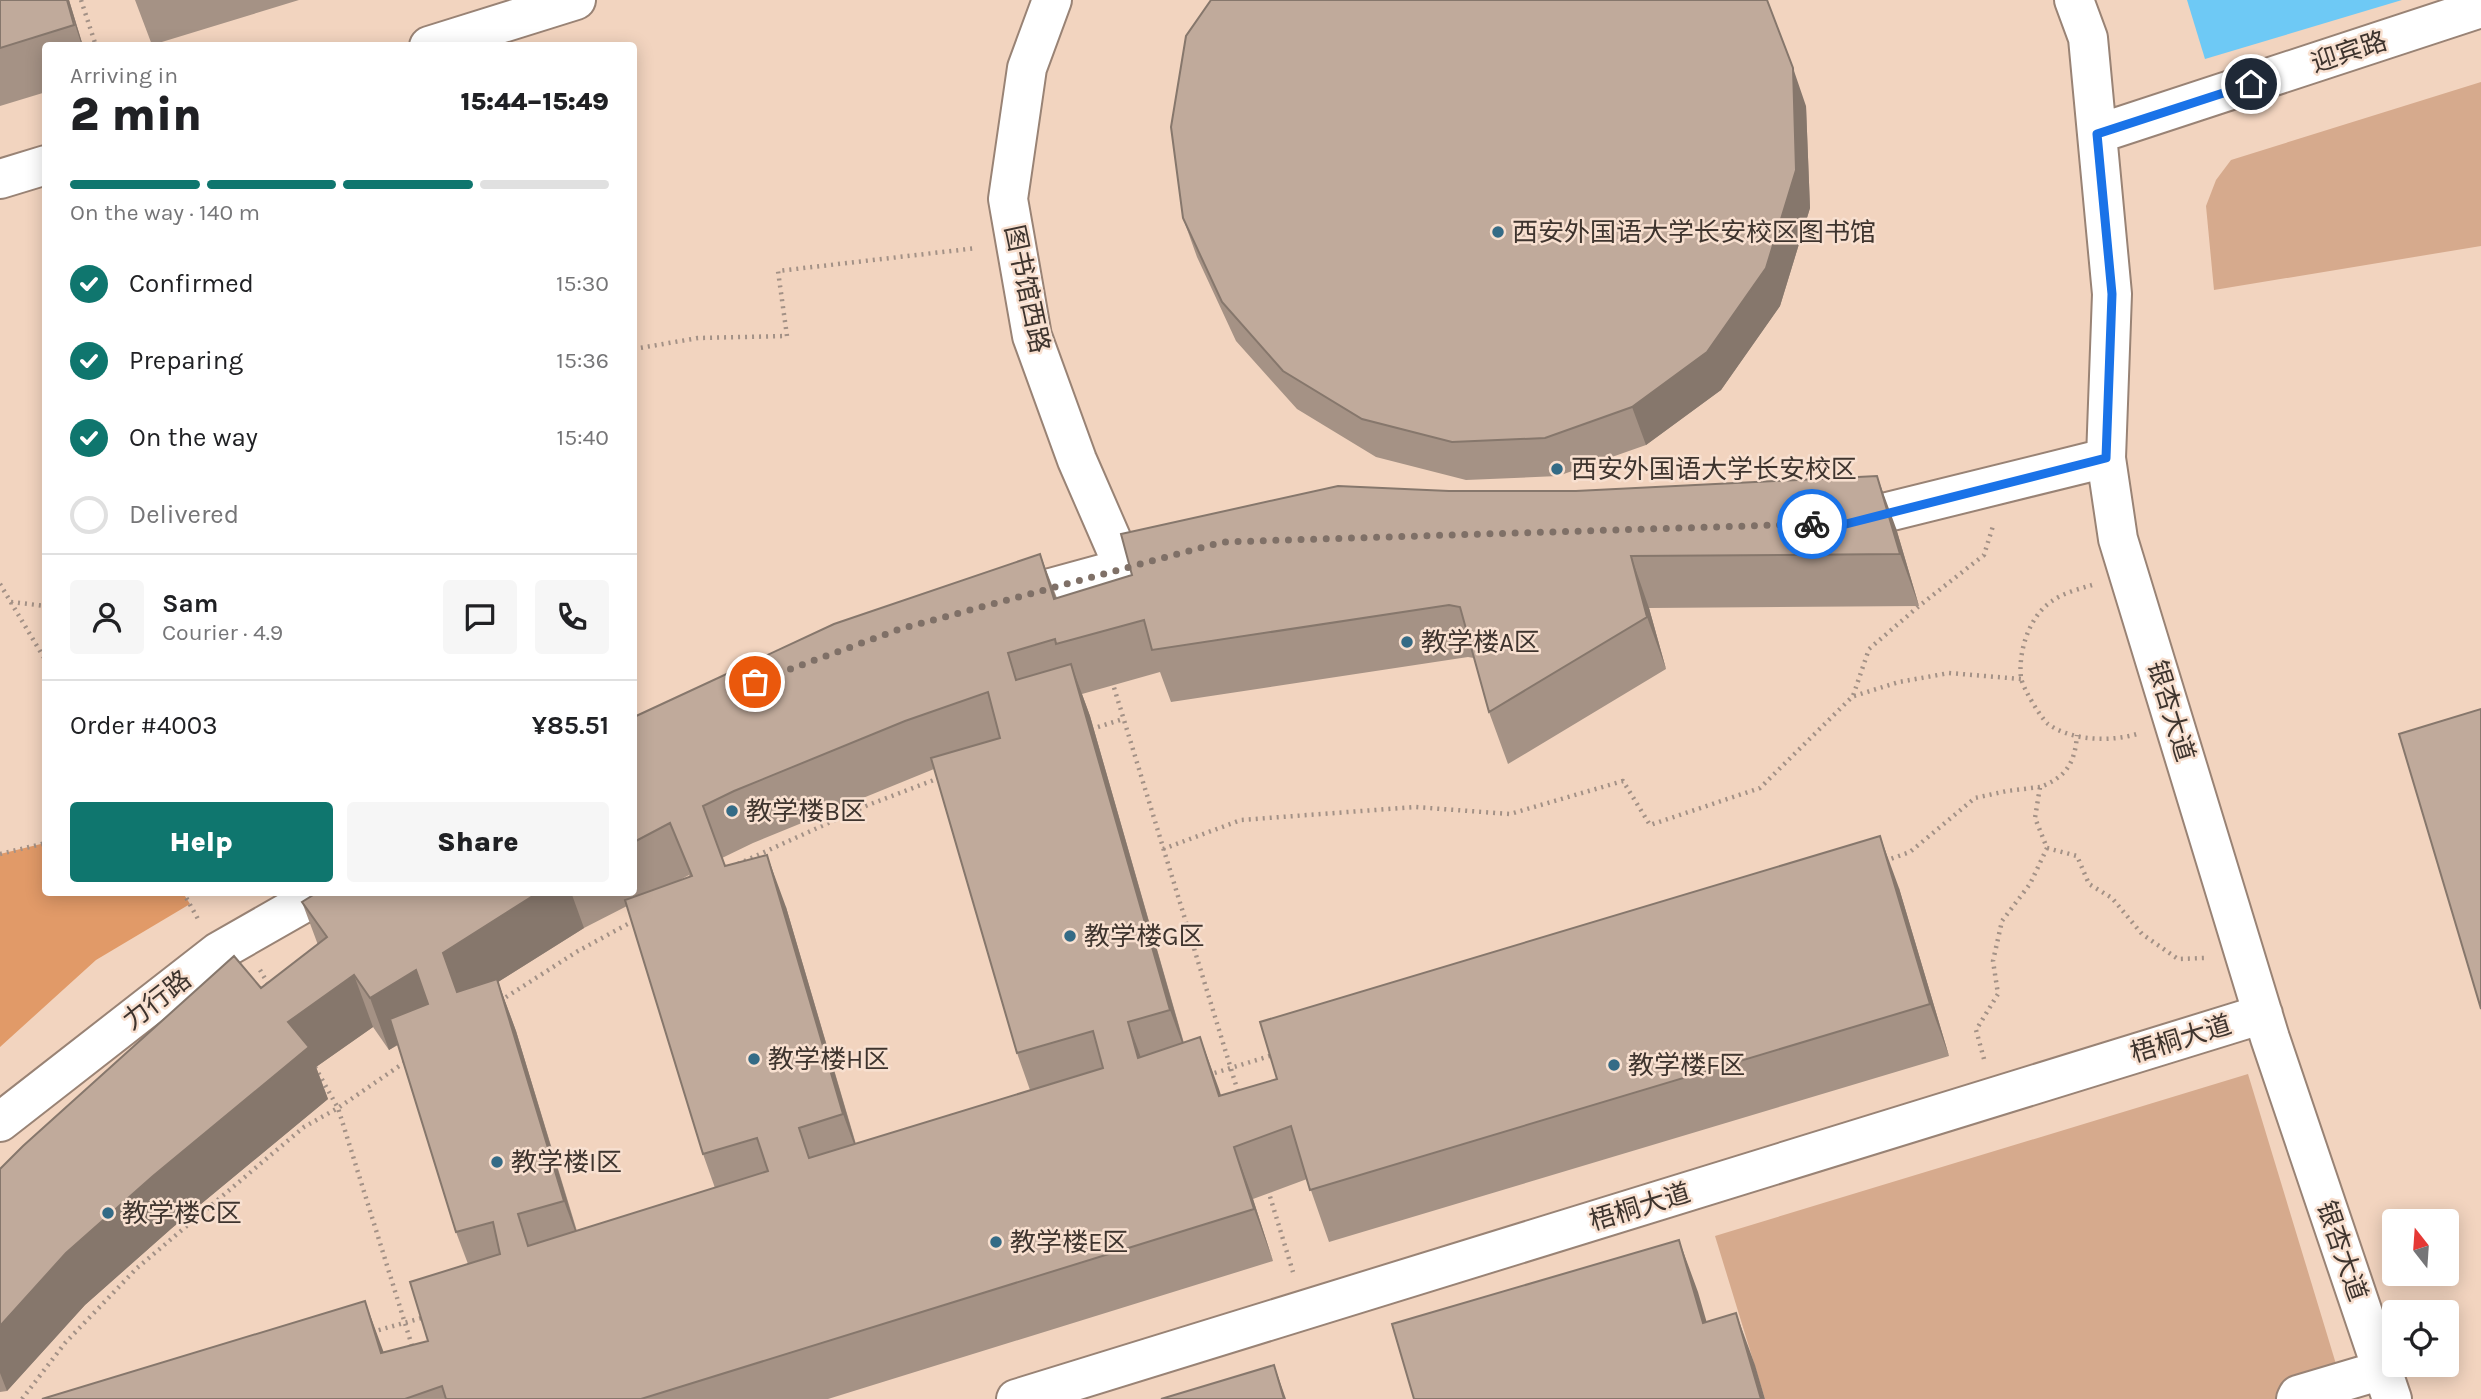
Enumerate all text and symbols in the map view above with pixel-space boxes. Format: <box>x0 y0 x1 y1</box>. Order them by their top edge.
street label: 迎宾路 <box>2307 25 2391 79</box>
pin <box>2221 54 2281 114</box>
text: Arriving in <box>70 62 178 89</box>
icon: home <box>2232 65 2270 103</box>
text: 15:44–15:49 <box>460 86 609 117</box>
text: 2 min <box>70 88 202 142</box>
text: On the way · 140 m <box>70 199 260 226</box>
place label: 西安外国语大学长安校区图书馆 <box>1512 217 1876 248</box>
street label: 图书馆西路 <box>998 222 1056 356</box>
marker: 西安外国语大学长安校区图书馆 <box>1490 224 1506 240</box>
icon: check <box>70 265 108 303</box>
text: Confirmed <box>129 268 254 299</box>
text: 15:30 <box>556 270 609 297</box>
icon: check <box>70 342 108 380</box>
text: Preparing <box>129 345 243 376</box>
text: 15:36 <box>556 347 609 374</box>
icon: check <box>70 419 108 457</box>
text: On the way <box>129 422 258 453</box>
text: 15:40 <box>557 424 609 451</box>
place label: 西安外国语大学长安校区 <box>1571 454 1857 485</box>
marker: 西安外国语大学长安校区 <box>1549 461 1565 477</box>
courier <box>1777 489 1847 559</box>
text: Delivered <box>129 499 239 530</box>
icon: bike <box>1793 505 1831 543</box>
button: person <box>70 580 144 654</box>
button: chat <box>443 580 517 654</box>
button: phone <box>535 580 609 654</box>
text: Sam <box>162 588 218 619</box>
text: Courier · 4.9 <box>162 619 283 646</box>
place label: 教学楼A区 <box>1421 627 1540 658</box>
marker: 教学楼A区 <box>1399 634 1415 650</box>
pin <box>725 652 785 712</box>
street label: 银杏大道 <box>2141 657 2201 765</box>
icon: bag <box>736 663 774 701</box>
text: Order #4003 <box>70 710 218 741</box>
text: ¥85.51 <box>532 710 609 741</box>
place label: 教学楼B区 <box>746 796 866 827</box>
button: Help <box>70 802 333 882</box>
button: Share <box>347 802 609 882</box>
marker: 教学楼B区 <box>724 803 740 819</box>
place label: 教学楼G区 <box>1084 921 1205 952</box>
marker: 教学楼G区 <box>1062 928 1078 944</box>
street label: 力行路 <box>117 964 197 1036</box>
street label: 梧桐大道 <box>2127 1009 2235 1069</box>
place label: 教学楼H区 <box>768 1044 889 1075</box>
place label: 教学楼F区 <box>1628 1050 1746 1081</box>
marker: 教学楼H区 <box>746 1051 762 1067</box>
marker: 教学楼F区 <box>1606 1057 1622 1073</box>
place label: 教学楼I区 <box>511 1147 622 1178</box>
marker: 教学楼I区 <box>489 1154 505 1170</box>
street label: 梧桐大道 <box>1586 1177 1694 1237</box>
street label: 银杏大道 <box>2310 1197 2374 1305</box>
place label: 教学楼C区 <box>122 1198 242 1229</box>
marker: 教学楼C区 <box>100 1205 116 1221</box>
north arrow <box>2382 1209 2459 1286</box>
map controls <box>2382 1209 2459 1377</box>
place label: 教学楼E区 <box>1010 1227 1129 1258</box>
marker: 教学楼E区 <box>988 1234 1004 1250</box>
button: locate <box>2382 1300 2459 1377</box>

